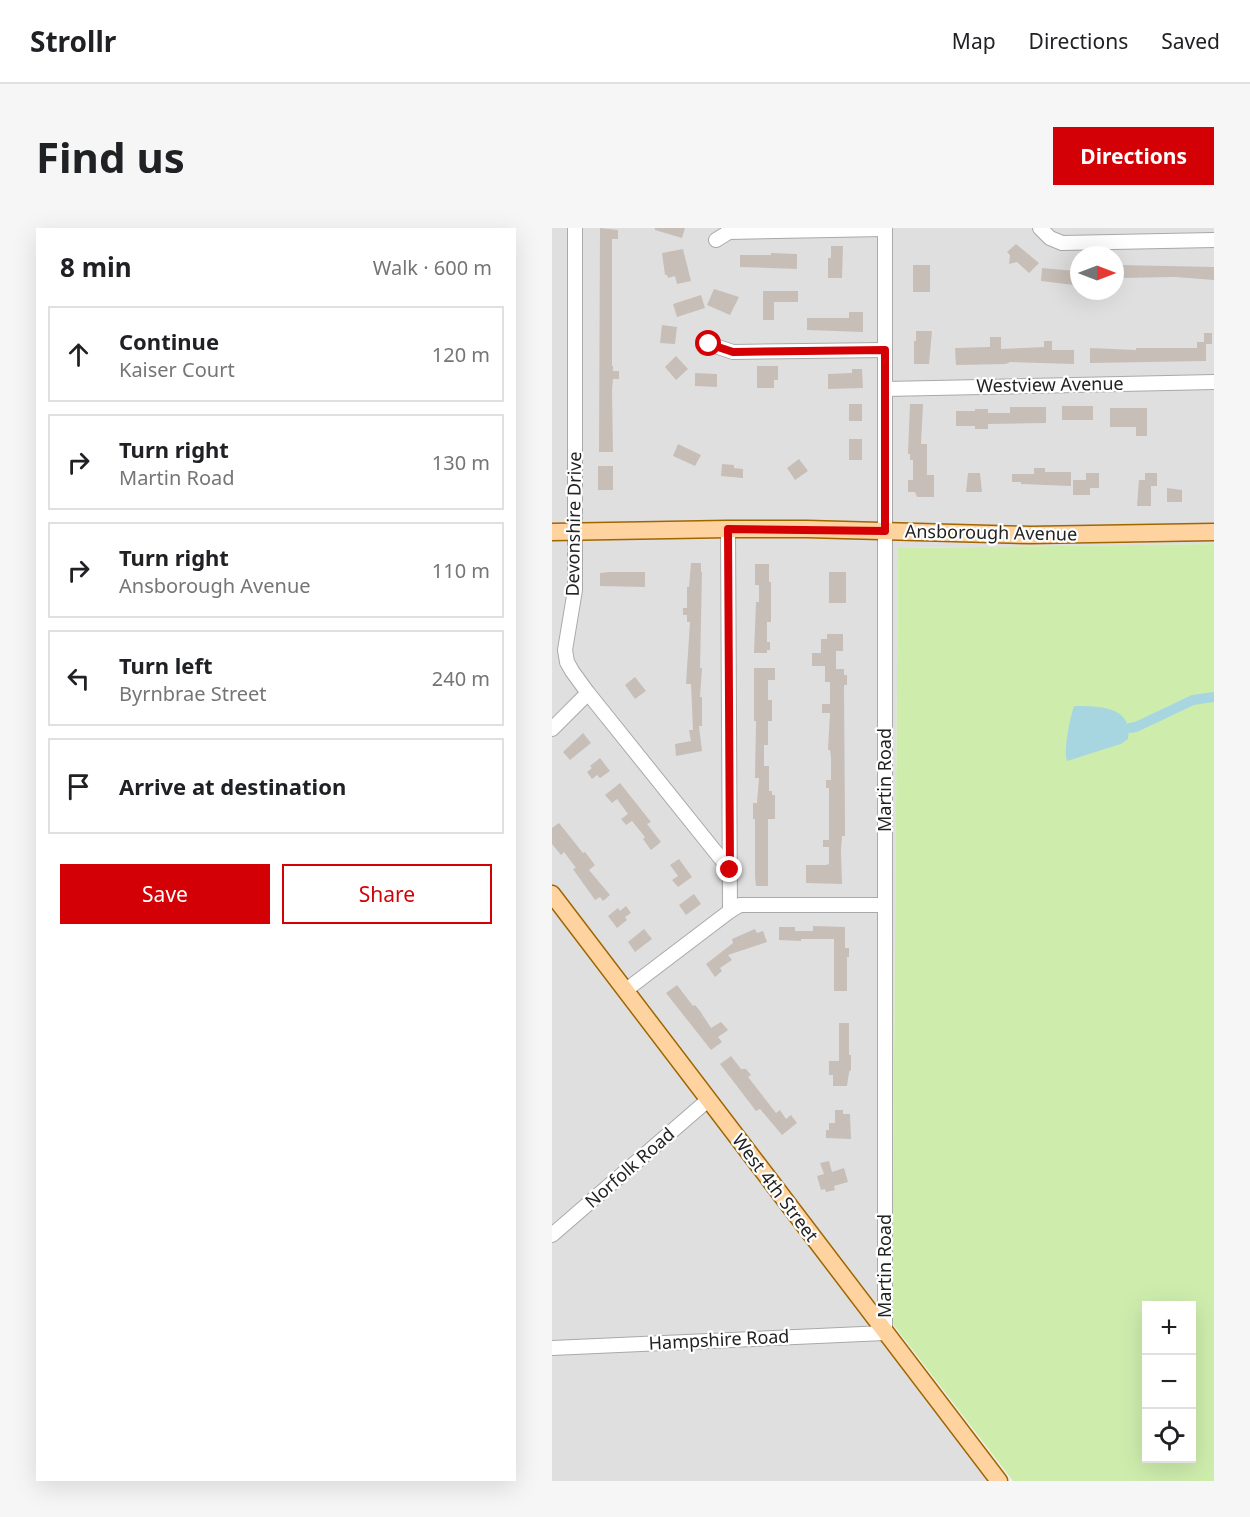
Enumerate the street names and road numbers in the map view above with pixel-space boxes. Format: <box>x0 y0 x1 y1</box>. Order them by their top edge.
street label: Westview Avenue <box>976 371 1124 397</box>
street label: Devonshire Drive <box>560 451 586 597</box>
street label: Ansborough Avenue <box>905 518 1077 546</box>
street label: Martin Road <box>872 728 896 832</box>
street label: Norfolk Road <box>579 1122 679 1213</box>
street label: West 4th Street <box>727 1129 825 1247</box>
street label: Martin Road <box>872 1214 896 1318</box>
street label: Hampshire Road <box>648 1323 790 1355</box>

